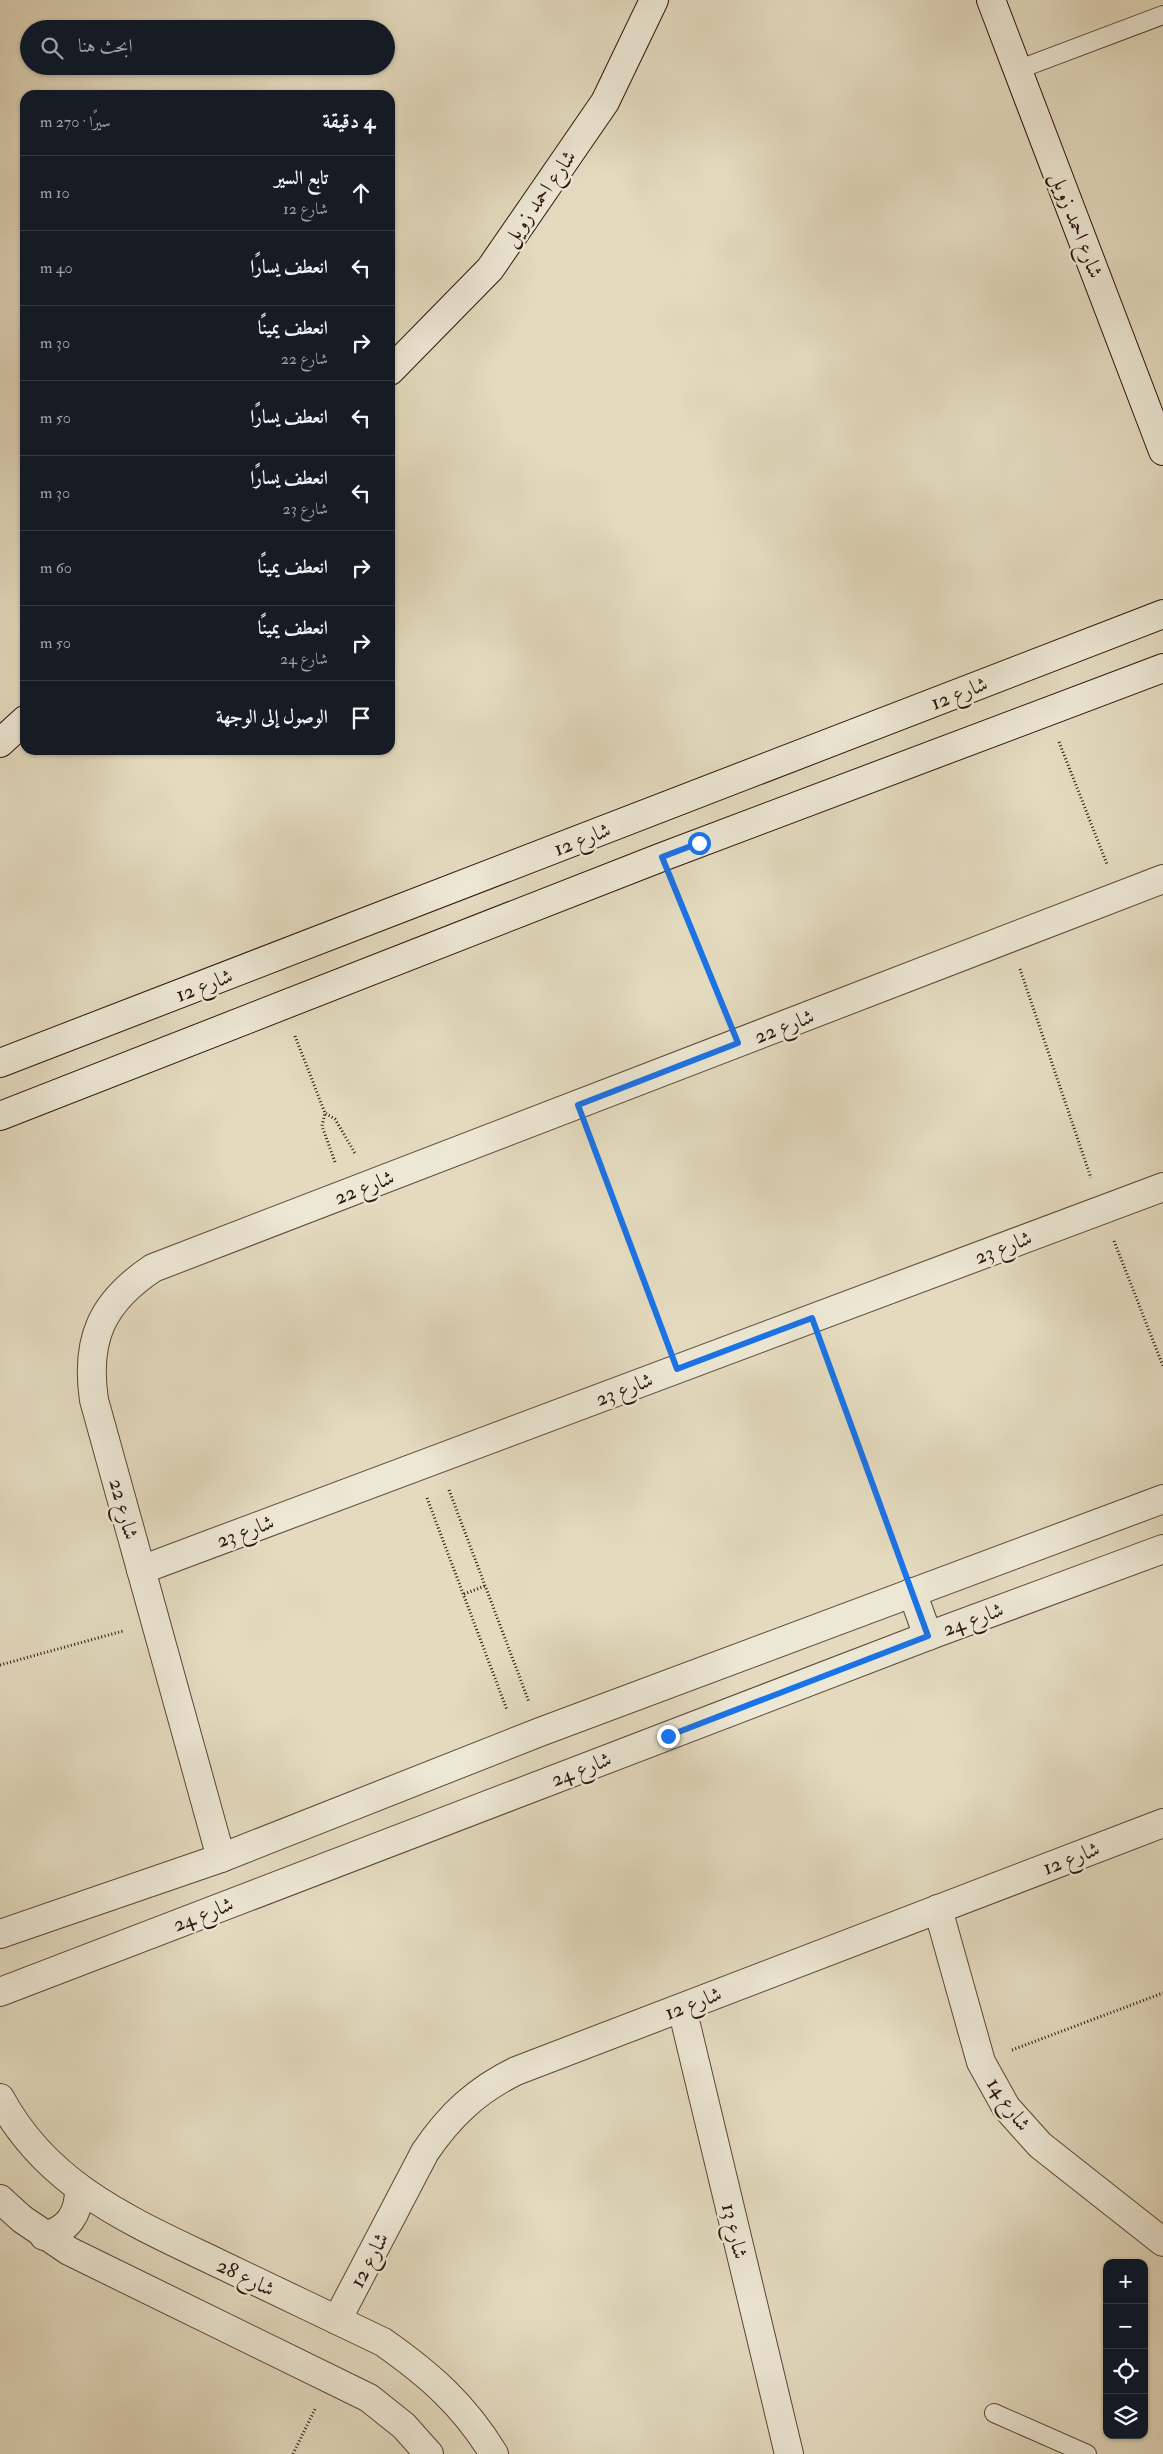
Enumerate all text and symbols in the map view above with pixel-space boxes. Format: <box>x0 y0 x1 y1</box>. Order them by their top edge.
search box <box>20 20 395 75</box>
icon: search <box>38 34 66 62</box>
text: ابحث هنا <box>78 34 133 58</box>
text: 4 دقيقة <box>323 108 375 135</box>
text: سيرًا · 270 m <box>40 112 111 132</box>
street label: شارع احمد زويل <box>496 145 586 254</box>
text: تابع السير <box>274 166 328 190</box>
street label: شارع احمد زويل <box>1040 168 1109 284</box>
icon: ahead <box>347 179 375 207</box>
text: 10 m <box>40 183 70 203</box>
text: شارع 12 <box>283 199 328 219</box>
icon: left <box>347 254 375 282</box>
text: انعطف يسارًا <box>250 255 328 279</box>
text: 40 m <box>40 258 73 278</box>
text: انعطف يمينًا <box>258 316 328 340</box>
icon: right <box>347 329 375 357</box>
text: 30 m <box>40 333 70 353</box>
text: شارع 22 <box>281 349 328 369</box>
icon: left <box>347 404 375 432</box>
text: انعطف يسارًا <box>250 405 328 429</box>
text: 50 m <box>40 408 71 428</box>
text: انعطف يسارًا <box>250 466 328 490</box>
icon: left <box>347 479 375 507</box>
text: 30 m <box>40 483 70 503</box>
text: شارع 23 <box>283 499 328 519</box>
icon: right <box>347 554 375 582</box>
text: انعطف يمينًا <box>258 555 328 579</box>
text: 60 m <box>40 558 72 578</box>
text: انعطف يمينًا <box>258 616 328 640</box>
icon: right <box>347 629 375 657</box>
text: 50 m <box>40 633 71 653</box>
text: شارع 24 <box>280 649 328 669</box>
street label: شارع 12 <box>927 670 993 720</box>
icon: arrive <box>347 704 375 732</box>
text: الوصول إلى الوجهة <box>216 705 328 729</box>
street label: شارع 12 <box>550 816 616 866</box>
route start <box>688 832 711 855</box>
street label: شارع 12 <box>172 962 238 1012</box>
street label: شارع 22 <box>750 1003 819 1054</box>
street label: شارع 22 <box>330 1164 399 1215</box>
street label: شارع 23 <box>971 1224 1037 1274</box>
street label: شارع 23 <box>592 1366 658 1416</box>
street label: شارع 22 <box>99 1476 145 1544</box>
street label: شارع 23 <box>213 1509 279 1558</box>
street label: شارع 24 <box>939 1596 1009 1647</box>
route end <box>657 1725 680 1748</box>
street label: شارع 24 <box>547 1746 617 1797</box>
street label: شارع 12 <box>1039 1835 1105 1885</box>
street label: شارع 24 <box>169 1891 239 1942</box>
street label: شارع 12 <box>661 1980 727 2030</box>
street label: شارع 14 <box>977 2072 1037 2139</box>
street label: شارع 13 <box>711 2201 754 2263</box>
street label: شارع 12 <box>344 2228 399 2295</box>
street label: شارع 28 <box>211 2252 279 2307</box>
map controls <box>1103 2259 1148 2439</box>
button: + <box>1103 2259 1148 2304</box>
button: − <box>1103 2304 1148 2349</box>
button: locate <box>1103 2349 1148 2394</box>
button: layers <box>1103 2394 1148 2439</box>

